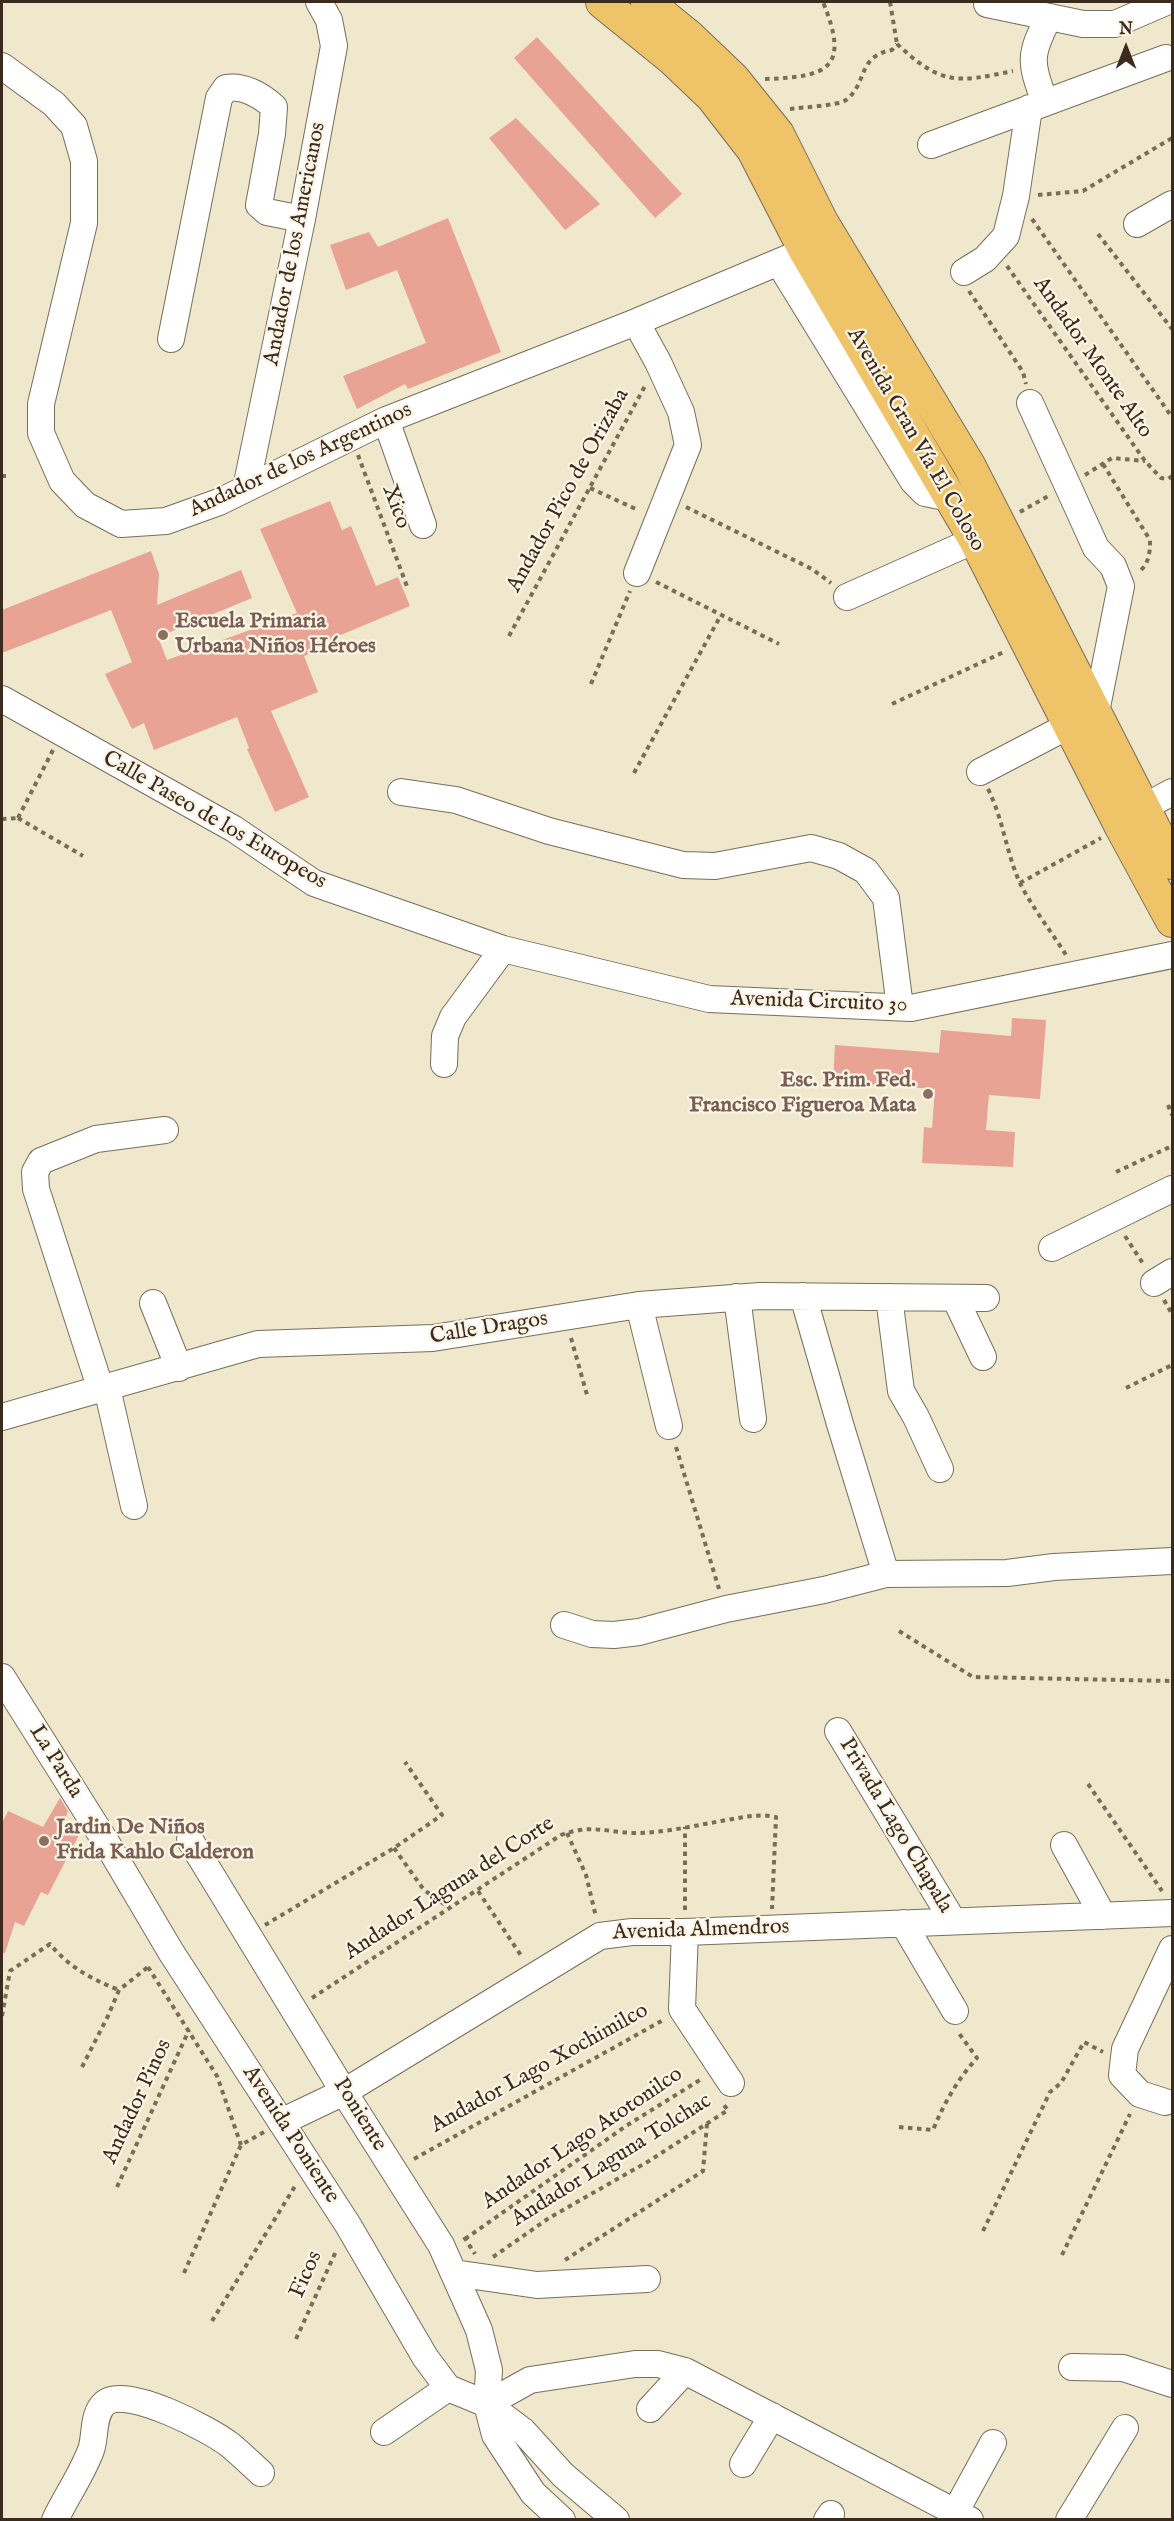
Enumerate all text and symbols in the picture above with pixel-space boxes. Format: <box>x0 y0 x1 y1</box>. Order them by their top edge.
north arrow <box>1096 18 1156 78</box>
text: N <box>1119 20 1133 40</box>
street label: Andador de los Americanos <box>259 120 333 368</box>
street label: Andador Monte Alto <box>1026 272 1158 444</box>
street label: Avenida Gran Vía El Coloso <box>840 323 990 557</box>
street label: Andador Pico de Orizaba <box>502 385 636 597</box>
street label: Andador de los Argentinos <box>186 398 416 524</box>
street label: Xico <box>375 481 415 533</box>
place label: Escuela Primaria Urbana Niños Héroes <box>175 609 376 660</box>
marker: Escuela Primaria Urbana Niños Héroes <box>156 628 170 642</box>
street label: Calle Paseo de los Europeos <box>98 746 330 896</box>
street label: Avenida Circuito 30 <box>730 987 908 1019</box>
place label: Esc. Prim. Fed. Francisco Figueroa Mata <box>689 1068 916 1120</box>
marker: Esc. Prim. Fed. Francisco Figueroa Mata <box>921 1087 935 1101</box>
street label: Calle Dragos <box>428 1307 550 1351</box>
street label: La Parda <box>22 1721 88 1803</box>
street label: Privada Lago Chapala <box>832 1734 958 1918</box>
street label: Andador Laguna del Corte <box>340 1811 560 1967</box>
place label: Jardin De Niños Frida Kahlo Calderon <box>56 1815 254 1867</box>
marker: Jardin De Niños Frida Kahlo Calderon <box>37 1834 51 1848</box>
street label: Avenida Almendros <box>612 1915 790 1947</box>
street label: Andador Lago Xochimilco <box>427 1998 653 2140</box>
street label: Andador Pinos <box>98 2036 178 2168</box>
street label: Avenida Poniente <box>236 2061 344 2209</box>
street label: Andador Lago Atotonilco <box>478 2062 688 2216</box>
street label: Poniente <box>326 2074 392 2156</box>
street label: Andador Laguna Tolchac <box>507 2089 717 2233</box>
street label: Ficos <box>285 2247 329 2303</box>

